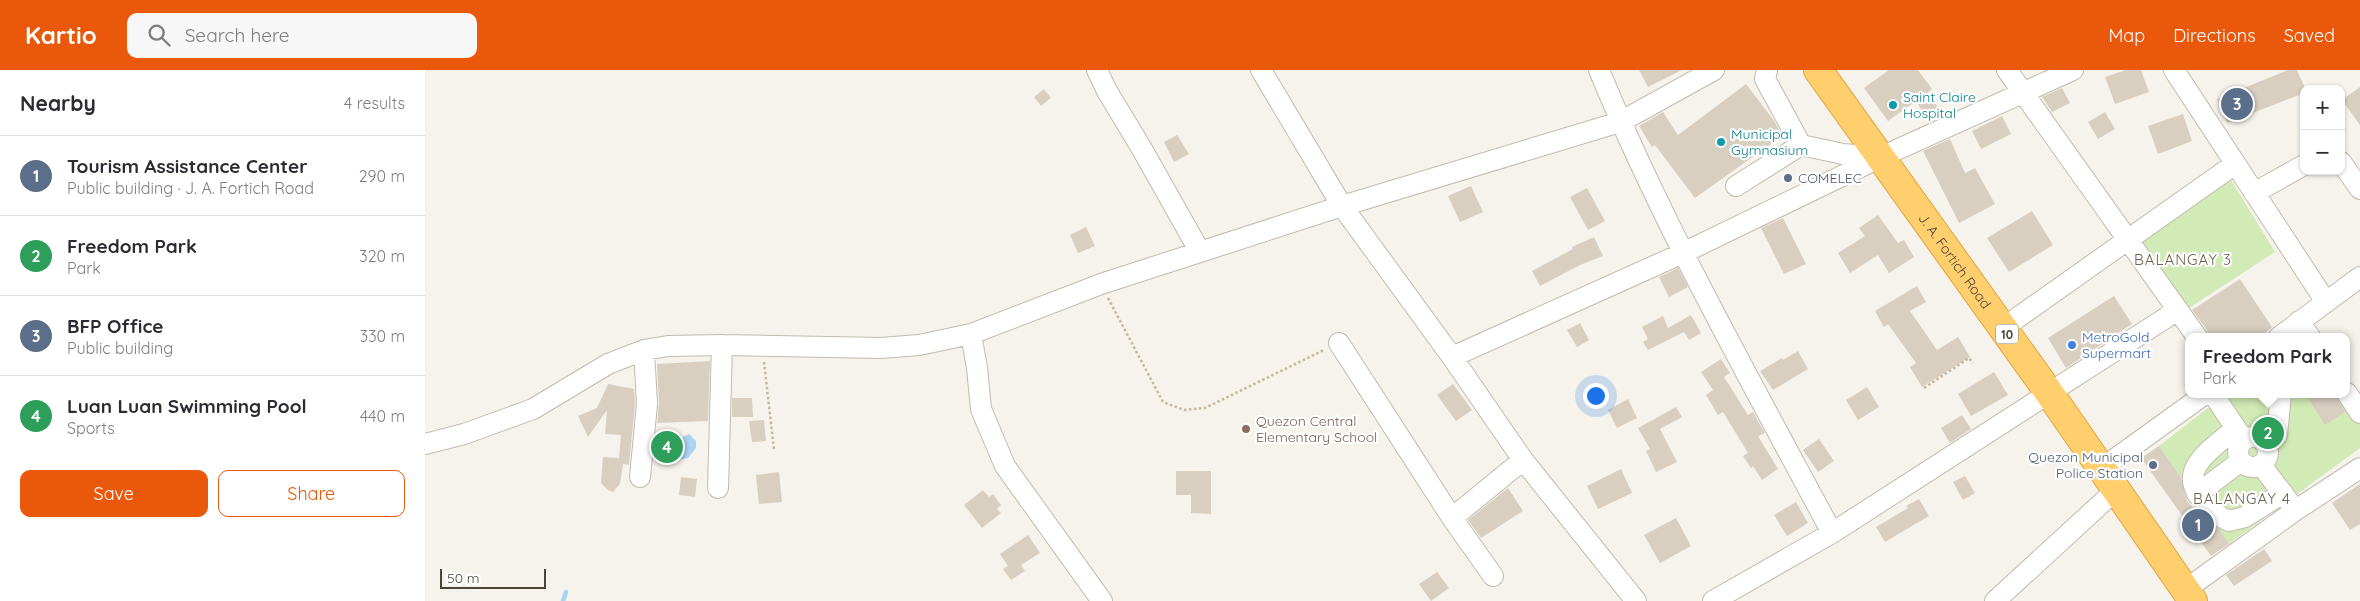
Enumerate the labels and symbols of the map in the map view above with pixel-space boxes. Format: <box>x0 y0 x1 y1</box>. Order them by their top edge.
pin: 3 <box>2221 85 2253 123</box>
place label: Saint Claire Hospital <box>1903 88 1976 122</box>
marker: Saint Claire Hospital <box>1887 99 1899 111</box>
place label: Municipal Gymnasium <box>1731 125 1808 159</box>
marker: Municipal Gymnasium <box>1715 136 1727 148</box>
place label: COMELEC <box>1798 169 1862 187</box>
marker: COMELEC <box>1782 172 1794 184</box>
street label: J. A. Fortich Road <box>1915 210 1995 312</box>
district label: BALANGAY 3 <box>2134 250 2232 269</box>
road number: 10 <box>1996 324 2018 344</box>
place label: MetroGold Supermart <box>2082 328 2151 362</box>
marker: MetroGold Supermart <box>2066 339 2078 351</box>
your location <box>1583 383 1609 409</box>
place label: Quezon Central Elementary School <box>1256 412 1377 446</box>
pin: 2 <box>2252 414 2284 452</box>
marker: Quezon Central Elementary School <box>1240 423 1252 435</box>
pin: 4 <box>651 428 683 466</box>
place label: Quezon Municipal Police Station <box>2028 448 2143 482</box>
marker: Quezon Municipal Police Station <box>2147 459 2159 471</box>
district label: BALANGAY 4 <box>2193 489 2291 508</box>
pin: 1 <box>2182 506 2214 544</box>
scale bar <box>440 566 546 589</box>

